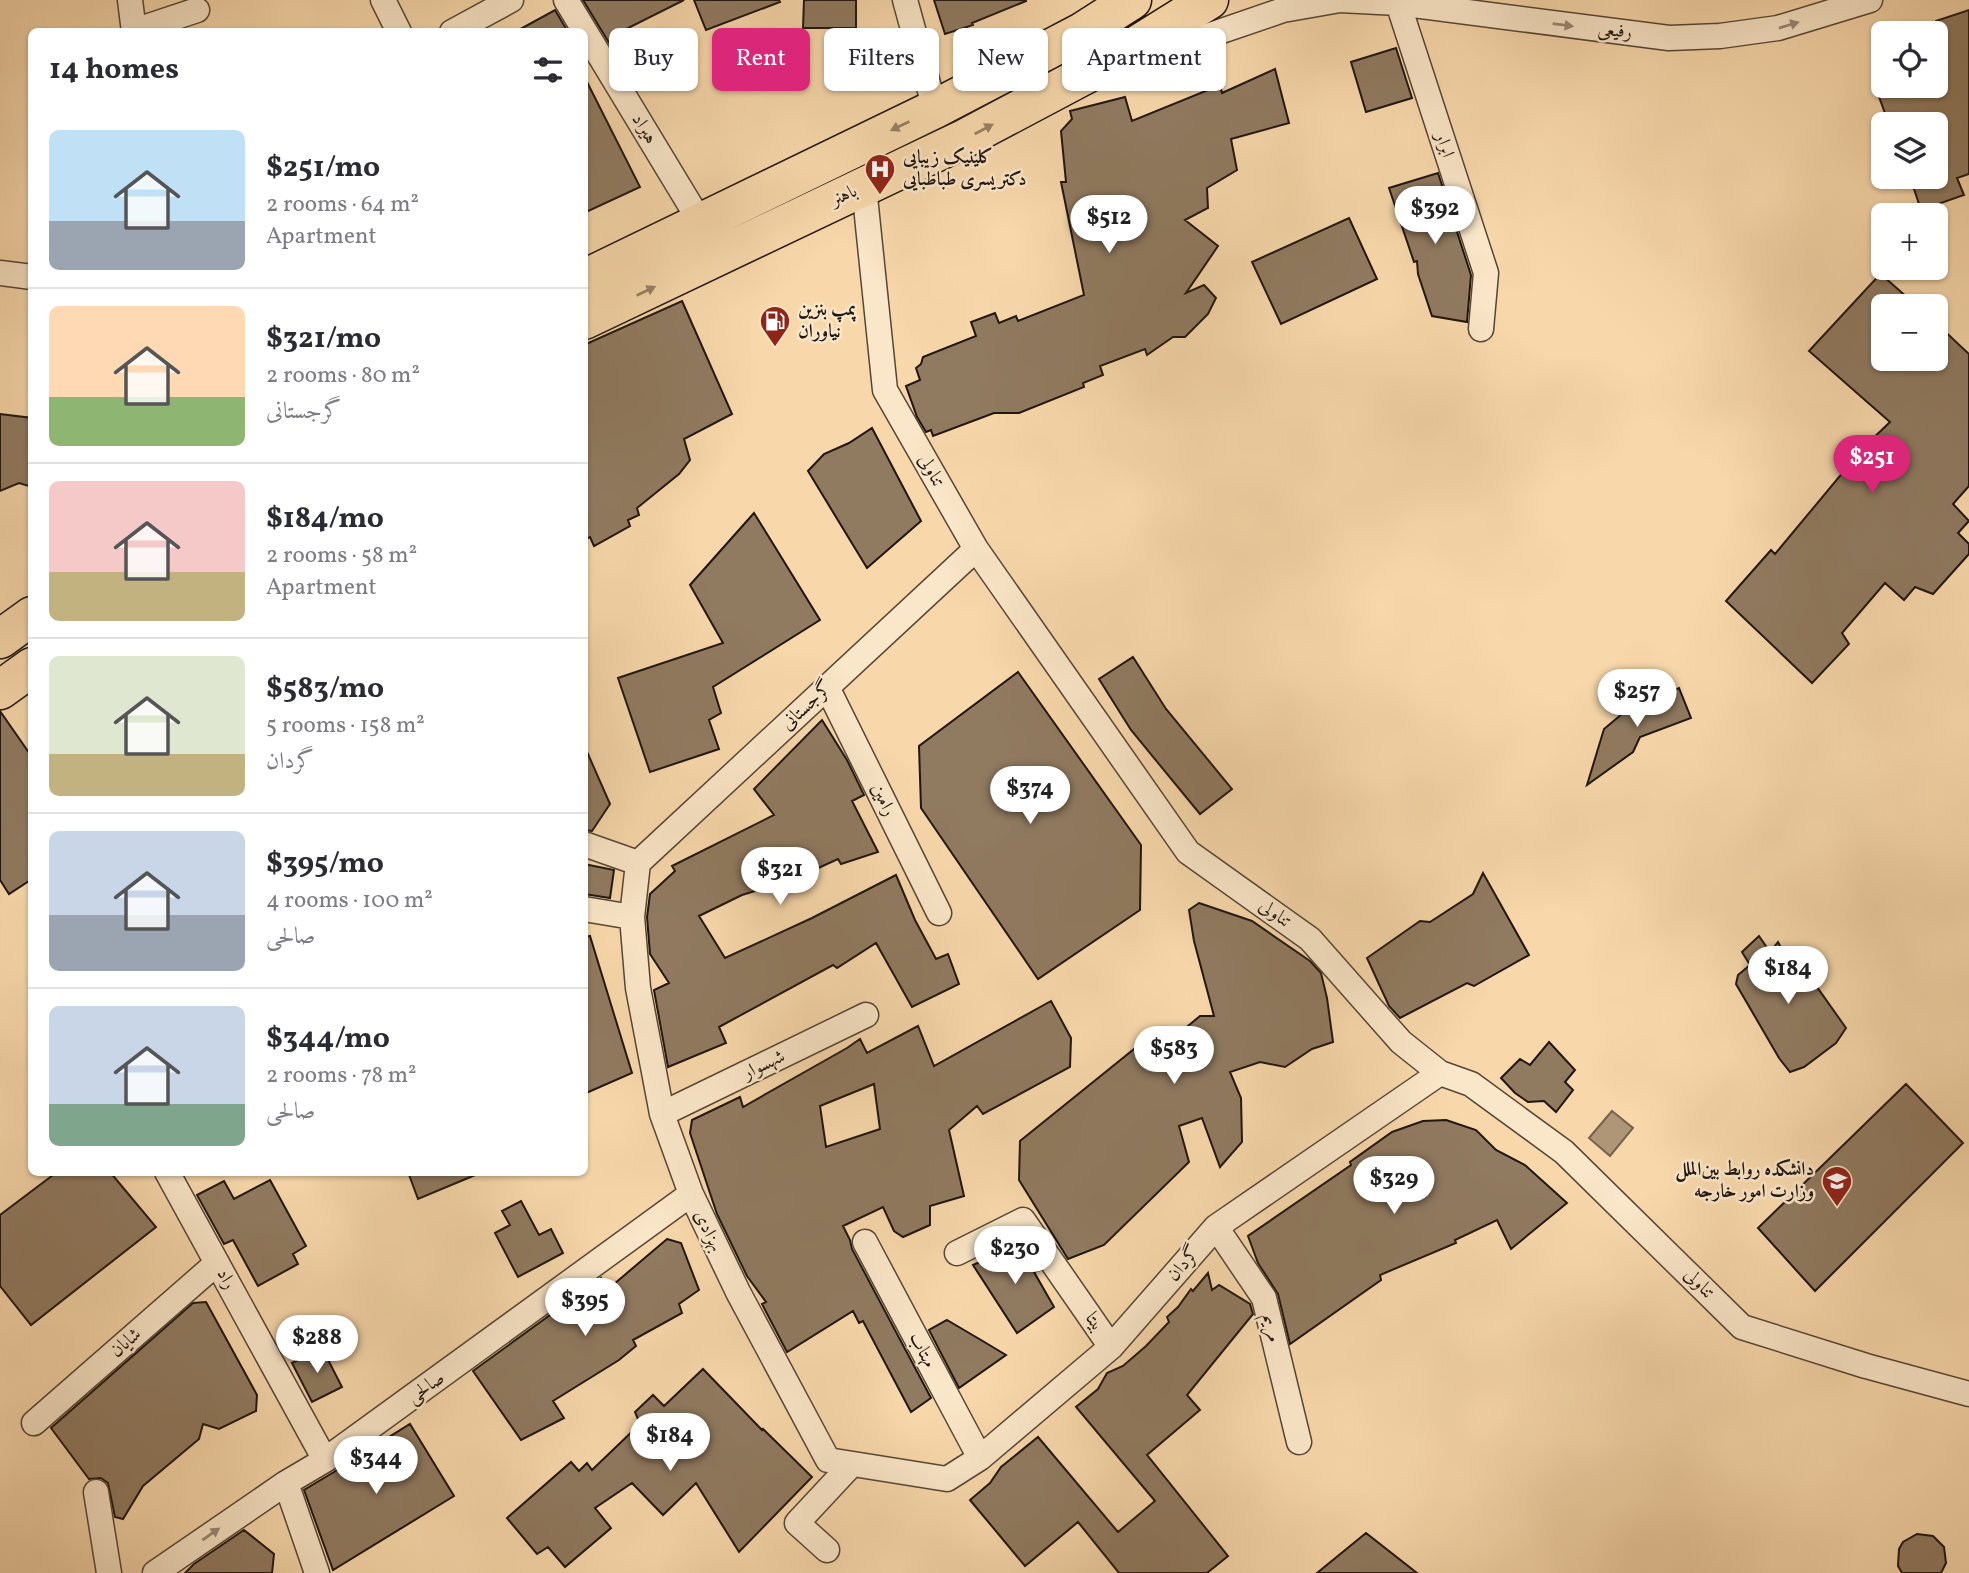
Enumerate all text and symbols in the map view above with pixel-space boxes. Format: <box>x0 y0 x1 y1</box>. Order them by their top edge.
street label: رفیعی <box>1596 16 1634 46</box>
one-way arrow <box>1553 19 1575 30</box>
one-way arrow <box>1779 19 1800 29</box>
map controls <box>1871 21 1948 371</box>
button: locate <box>1871 21 1948 98</box>
chip: Buy <box>609 28 698 91</box>
chip: Rent <box>712 28 810 91</box>
chip: Filters <box>824 28 939 91</box>
chip: New <box>953 28 1048 91</box>
chip: Apartment <box>1062 28 1226 91</box>
text: 14 homes <box>49 49 179 91</box>
icon: filters <box>529 51 567 89</box>
street label: هیراد <box>625 109 663 149</box>
button: layers <box>1871 112 1948 189</box>
one-way arrow <box>890 120 910 131</box>
one-way arrow <box>974 123 994 135</box>
street label: ابرار <box>1427 127 1460 161</box>
place label: کلینیک زیبایی دکتر یسری طباطبایی <box>902 145 1027 193</box>
text: $251/mo <box>266 147 380 189</box>
hospital icon: کلینیک زیبایی دکتر یسری طباطبایی <box>863 152 897 196</box>
icon: home <box>105 158 189 242</box>
street label: باهنر <box>824 179 862 214</box>
pin: $392 <box>1394 187 1476 246</box>
text: 2 rooms · 64 m² <box>266 189 419 221</box>
text: $392 <box>1411 193 1459 225</box>
pin: $512 <box>1068 196 1150 255</box>
text: $512 <box>1086 202 1132 234</box>
button: + <box>1871 203 1948 280</box>
text: Apartment <box>266 221 377 253</box>
one-way arrow <box>636 285 656 297</box>
button: − <box>1871 294 1948 371</box>
place label: پمپ بنزین نیاوران <box>798 297 857 345</box>
fuel station icon: پمپ بنزین نیاوران <box>758 304 792 348</box>
text: $321/mo <box>266 318 381 360</box>
icon: home <box>105 334 189 418</box>
text: 2 rooms · 80 m² <box>266 360 420 392</box>
text: گرجستانی <box>266 396 341 428</box>
pin: $251 <box>1831 435 1913 495</box>
text: $251 <box>1849 442 1895 474</box>
street label: تناولی <box>911 449 951 493</box>
text: $184/mo <box>266 498 384 540</box>
icon: home <box>105 509 189 593</box>
text: 2 rooms · 58 m² <box>266 540 417 572</box>
text: Apartment <box>266 572 377 604</box>
text: $583/mo <box>266 668 384 710</box>
pin: $257 <box>1596 670 1678 729</box>
street label: گرجستانی <box>775 675 839 737</box>
text: $257 <box>1614 676 1660 708</box>
icon: home <box>105 684 189 768</box>
text: 5 rooms · 158 m² <box>266 710 425 742</box>
text: گردان <box>266 746 314 778</box>
pin: $374 <box>989 766 1071 826</box>
text: $374 <box>1006 773 1054 805</box>
street label: رامین <box>864 779 902 821</box>
text: $395/mo <box>266 843 384 885</box>
pin: $321 <box>739 848 821 907</box>
text: $321 <box>757 854 803 886</box>
icon: home <box>105 859 189 943</box>
text: 4 rooms · 100 m² <box>266 885 433 917</box>
street label: تناولی <box>1253 893 1297 935</box>
text: صالحی <box>266 921 315 953</box>
pin: $184 <box>1747 946 1829 1006</box>
text: $184 <box>1764 953 1812 985</box>
text: $344/mo <box>266 1018 390 1060</box>
pin: $583 <box>1133 1026 1215 1086</box>
text: $583 <box>1150 1033 1198 1065</box>
icon: home <box>105 1034 189 1118</box>
street label: شهسوار <box>737 1044 790 1087</box>
text: 2 rooms · 78 m² <box>266 1060 417 1092</box>
text: صالحی <box>266 1096 315 1128</box>
pin: $329 <box>1353 1156 1435 1216</box>
place label: دانشکده روابط بین‌الملل وزارت امور خارجه <box>1676 1157 1814 1205</box>
text: $329 <box>1369 1163 1419 1195</box>
school or university icon: دانشکده روابط بین‌الملل وزارت امور خارجه <box>1820 1164 1854 1208</box>
street label: بهزادی <box>687 1206 729 1256</box>
pin: $230 <box>974 1226 1056 1286</box>
text: $230 <box>990 1233 1040 1265</box>
street label: گردان <box>1160 1240 1207 1287</box>
street label: تناولی <box>1677 1262 1721 1306</box>
street label: راد <box>210 1264 242 1294</box>
pin: $395 <box>544 1278 626 1338</box>
text: $395 <box>561 1285 609 1317</box>
street label: بیتا <box>1078 1307 1110 1337</box>
street label: مریم <box>1253 1311 1287 1345</box>
pin: $288 <box>276 1316 358 1375</box>
street label: شایان <box>105 1322 147 1364</box>
text: $288 <box>292 1322 342 1354</box>
street label: مهتاب <box>902 1328 942 1372</box>
street label: صالحی <box>402 1366 450 1410</box>
pin: $184 <box>629 1414 711 1473</box>
text: $184 <box>646 1420 694 1452</box>
pin: $344 <box>335 1436 417 1496</box>
text: $344 <box>350 1443 402 1475</box>
one-way arrow <box>202 1528 221 1541</box>

